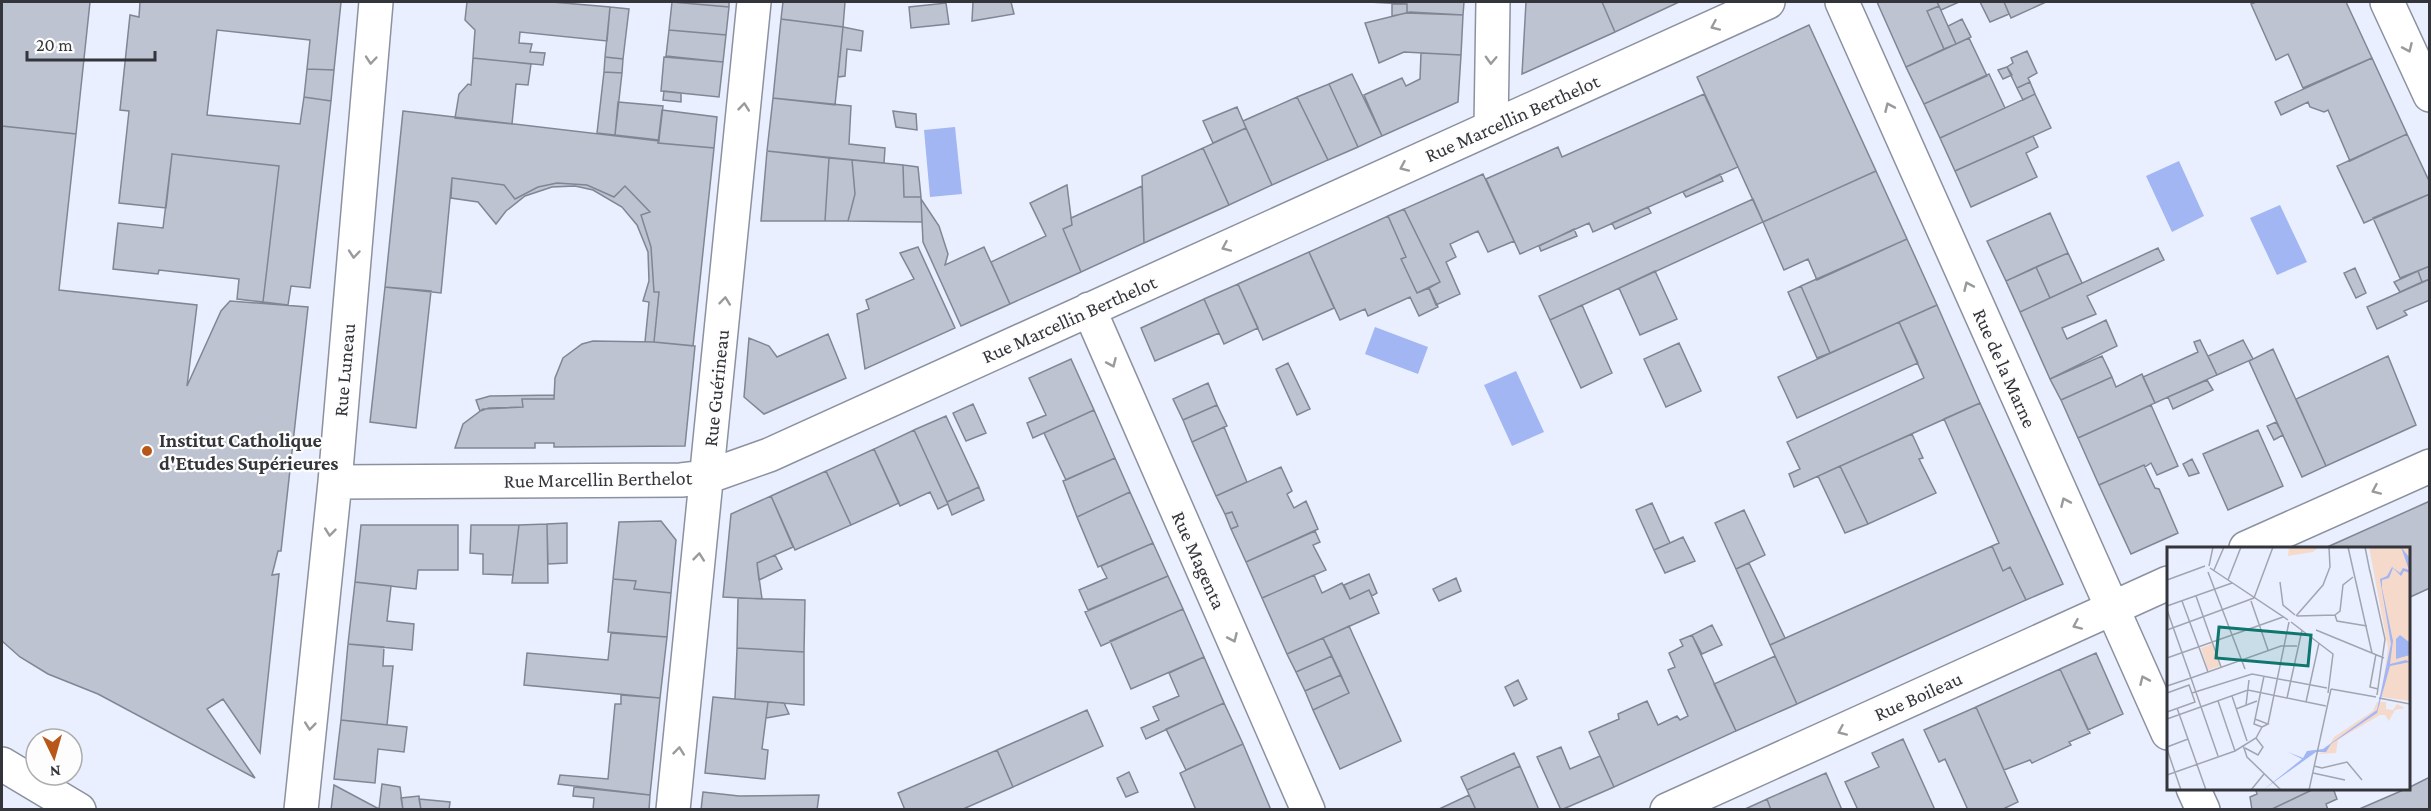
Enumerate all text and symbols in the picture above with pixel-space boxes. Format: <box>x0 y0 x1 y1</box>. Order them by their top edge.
one-way arrow <box>1711 18 1722 30</box>
scale bar <box>27 24 154 62</box>
text: 20 m <box>36 35 73 55</box>
one-way arrow <box>2401 42 2413 53</box>
one-way arrow <box>365 55 378 64</box>
one-way arrow <box>1484 55 1497 64</box>
street label: Rue Marcellin Berthelot <box>1421 69 1603 166</box>
one-way arrow <box>737 102 750 111</box>
one-way arrow <box>1884 103 1896 114</box>
one-way arrow <box>1399 160 1410 172</box>
one-way arrow <box>1221 240 1232 252</box>
one-way arrow <box>348 250 361 259</box>
street label: Rue Marcellin Berthelot <box>978 270 1160 367</box>
one-way arrow <box>1963 281 1975 292</box>
one-way arrow <box>718 296 731 305</box>
street label: Rue de la Marne <box>1969 305 2041 431</box>
street label: Rue Luneau <box>329 322 359 418</box>
street label: Rue Guérineau <box>699 328 733 448</box>
one-way arrow <box>1105 357 1117 368</box>
place label: Institut Catholique d'Etudes Supérieures <box>159 429 338 474</box>
marker: Institut Catholique d'Etudes Supérieures <box>140 444 154 458</box>
street label: Rue Marcellin Berthelot <box>504 466 693 492</box>
one-way arrow <box>2372 482 2383 494</box>
one-way arrow <box>2060 497 2072 508</box>
street label: Rue Magenta <box>1167 508 1230 613</box>
one-way arrow <box>324 527 336 537</box>
inset map <box>2167 547 2410 790</box>
one-way arrow <box>692 553 705 562</box>
one-way arrow <box>2072 617 2083 629</box>
one-way arrow <box>1226 632 1238 643</box>
street label: Rue Boileau <box>1871 667 1966 725</box>
one-way arrow <box>2140 675 2152 686</box>
one-way arrow <box>304 721 317 731</box>
one-way arrow <box>1837 723 1848 735</box>
north arrow <box>24 727 84 787</box>
one-way arrow <box>672 747 685 756</box>
text: N <box>49 763 61 780</box>

